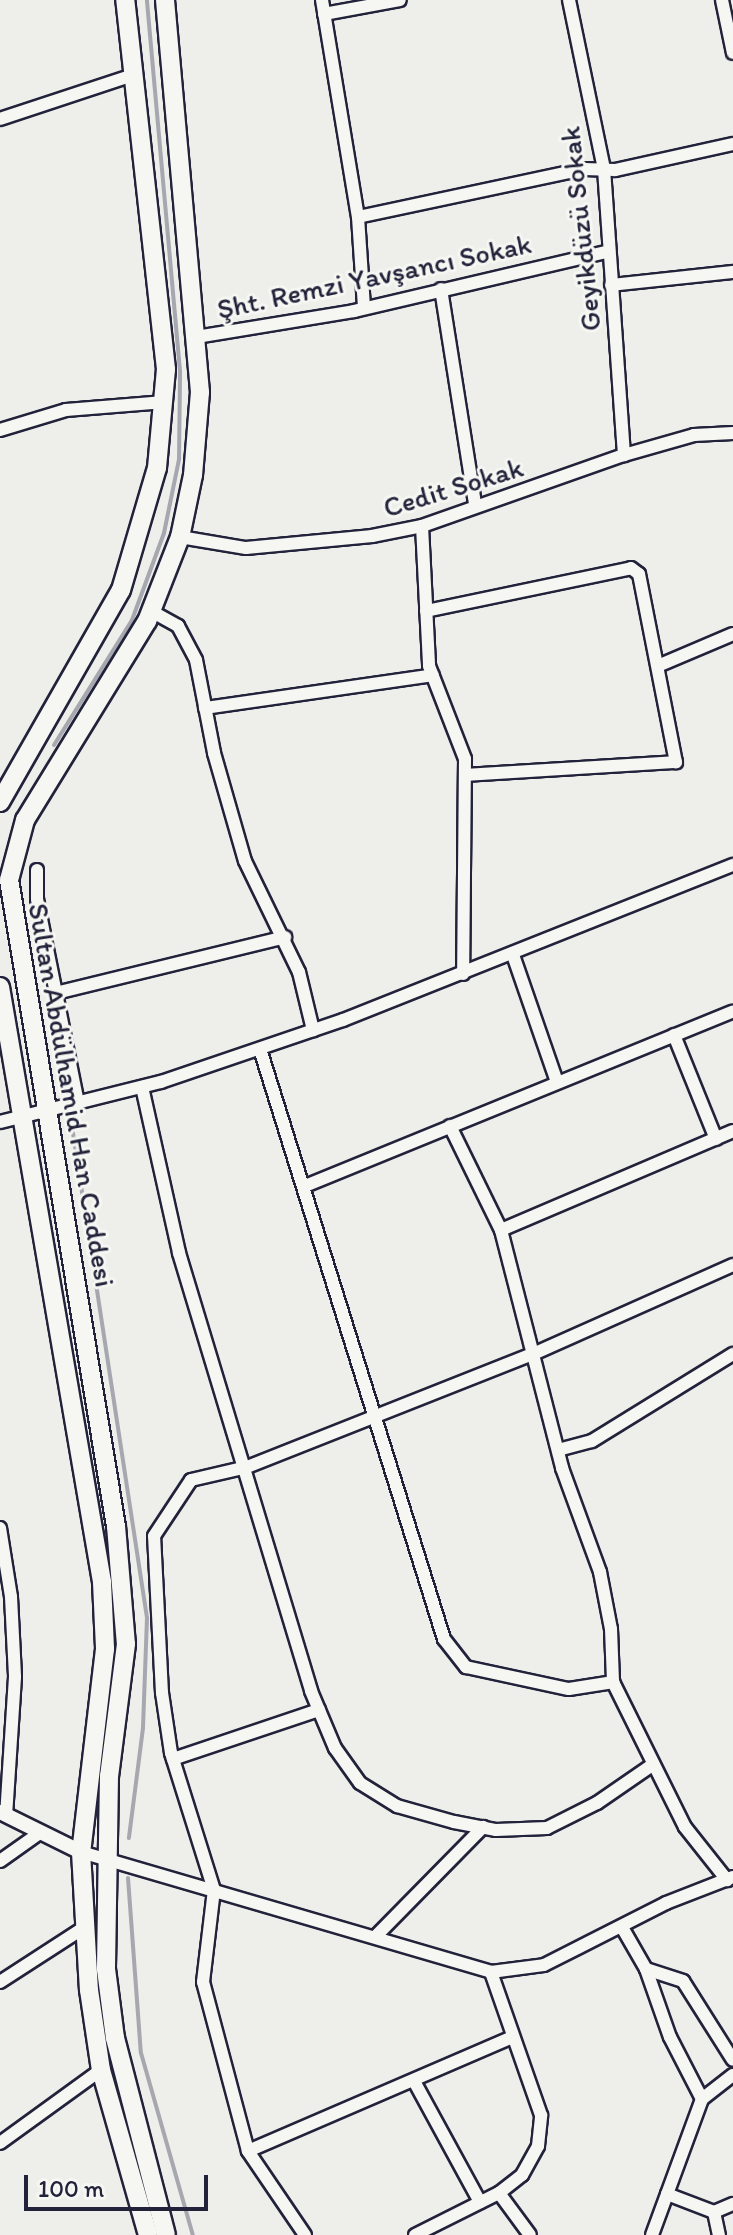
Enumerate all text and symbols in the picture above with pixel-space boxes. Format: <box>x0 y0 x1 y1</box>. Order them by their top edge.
street label: Geyikdüzü Sokak <box>553 125 607 333</box>
street label: Şht. Remzi Yavşancı Sokak <box>216 227 532 325</box>
street label: Cedit Sokak <box>380 450 526 524</box>
street label: Sultan Abdülhamid Han Caddesi <box>22 900 122 1290</box>
scale bar <box>28 2159 212 2209</box>
text: 100 m <box>38 2174 104 2203</box>

